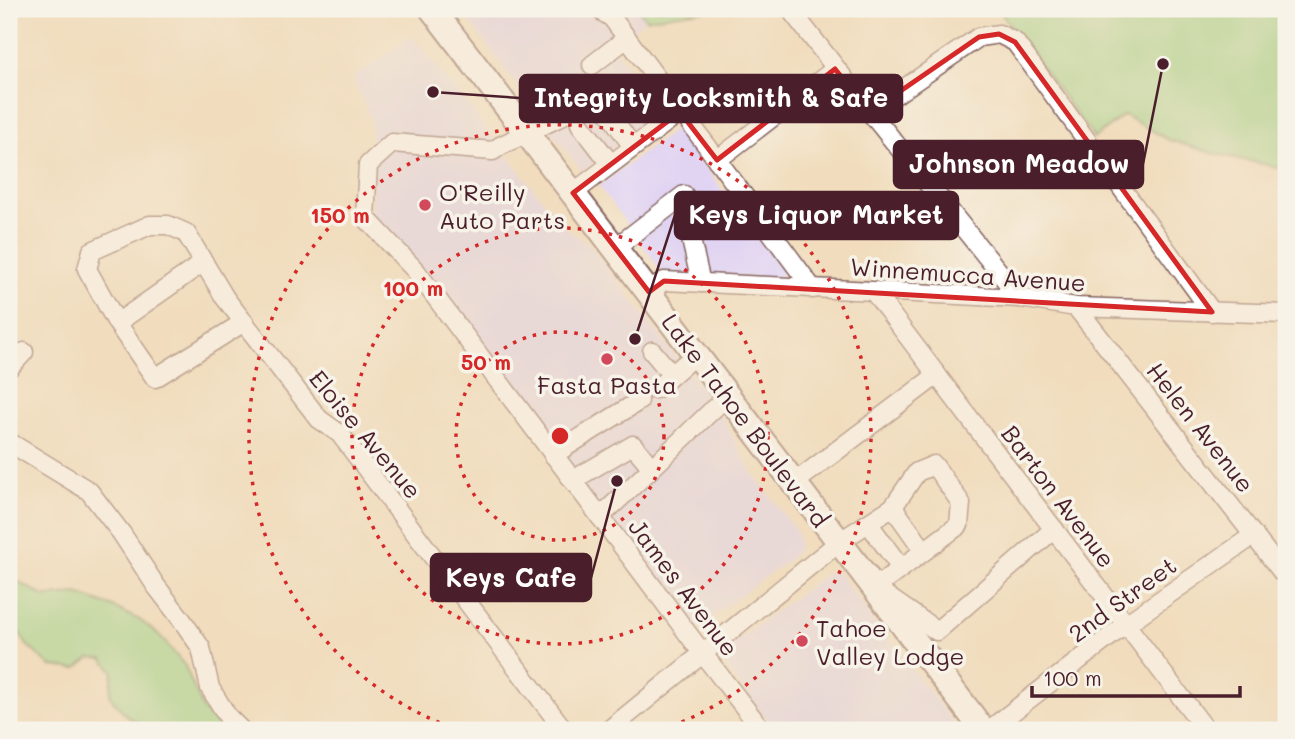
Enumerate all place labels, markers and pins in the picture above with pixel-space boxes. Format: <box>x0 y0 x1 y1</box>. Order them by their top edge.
callout: Integrity Locksmith & Safe <box>520 75 902 122</box>
callout: Johnson Meadow <box>894 141 1143 188</box>
place label: O'Reilly Auto Parts <box>439 176 565 235</box>
callout: Keys Liquor Market <box>675 192 958 239</box>
marker: O'Reilly Auto Parts <box>417 197 433 213</box>
marker: Fasta Pasta <box>599 351 615 367</box>
place label: Fasta Pasta <box>537 369 677 400</box>
centre of rings <box>548 424 572 448</box>
callout: Keys Cafe <box>431 554 591 601</box>
place label: Tahoe Valley Lodge <box>816 612 964 671</box>
marker: Tahoe Valley Lodge <box>794 633 810 649</box>

